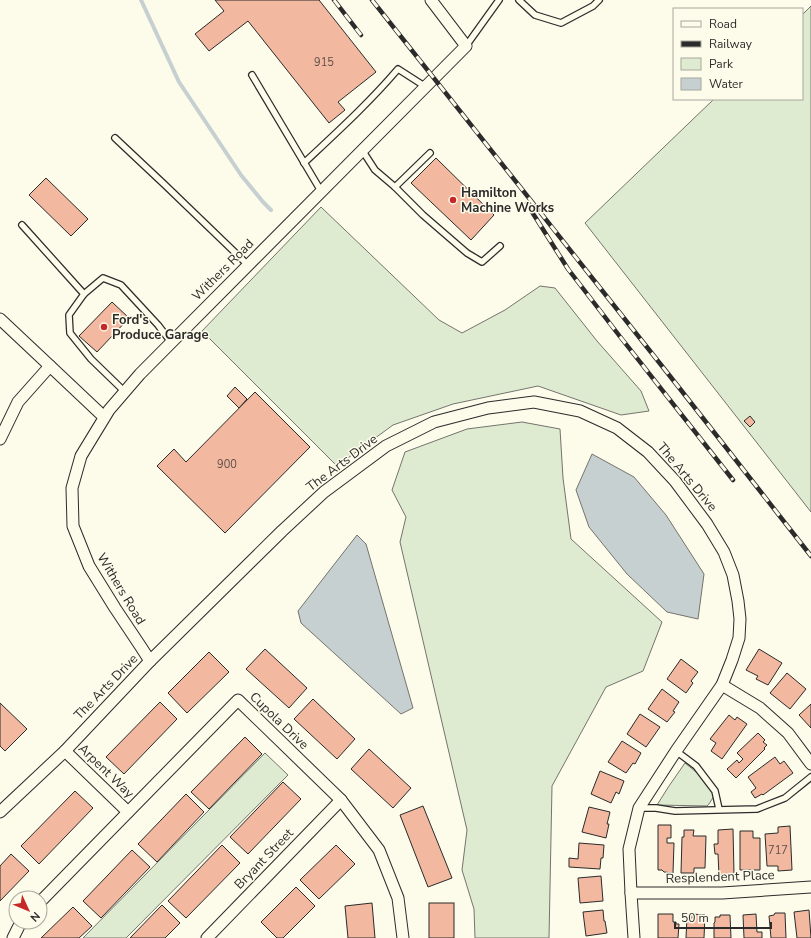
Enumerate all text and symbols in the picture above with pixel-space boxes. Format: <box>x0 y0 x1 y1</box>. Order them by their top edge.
legend <box>673 8 803 100</box>
text: Road <box>709 16 737 32</box>
text: Railway <box>709 36 753 52</box>
house number: 915 <box>314 55 334 70</box>
text: Park <box>709 56 734 72</box>
text: Water <box>709 76 743 92</box>
place label: Hamilton Machine Works <box>461 184 554 217</box>
marker: Hamilton Machine Works <box>448 195 458 205</box>
street label: Withers Road <box>188 235 258 305</box>
place label: Ford's Produce Garage <box>112 311 208 344</box>
marker: Ford's Produce Garage <box>99 322 109 332</box>
street label: The Arts Drive <box>303 430 381 496</box>
street label: The Arts Drive <box>653 439 721 515</box>
house number: 900 <box>217 457 237 472</box>
street label: Withers Road <box>93 550 149 628</box>
street label: The Arts Drive <box>70 650 142 724</box>
street label: Cupola Drive <box>246 688 313 754</box>
street label: Arpent Way <box>74 740 138 802</box>
street label: Bryant Street <box>230 824 298 893</box>
house number: 717 <box>768 843 788 858</box>
street label: Resplendent Place <box>665 866 775 888</box>
north arrow <box>8 890 48 930</box>
scale bar <box>675 904 771 930</box>
text: N <box>27 908 43 925</box>
text: 50 m <box>681 910 709 926</box>

